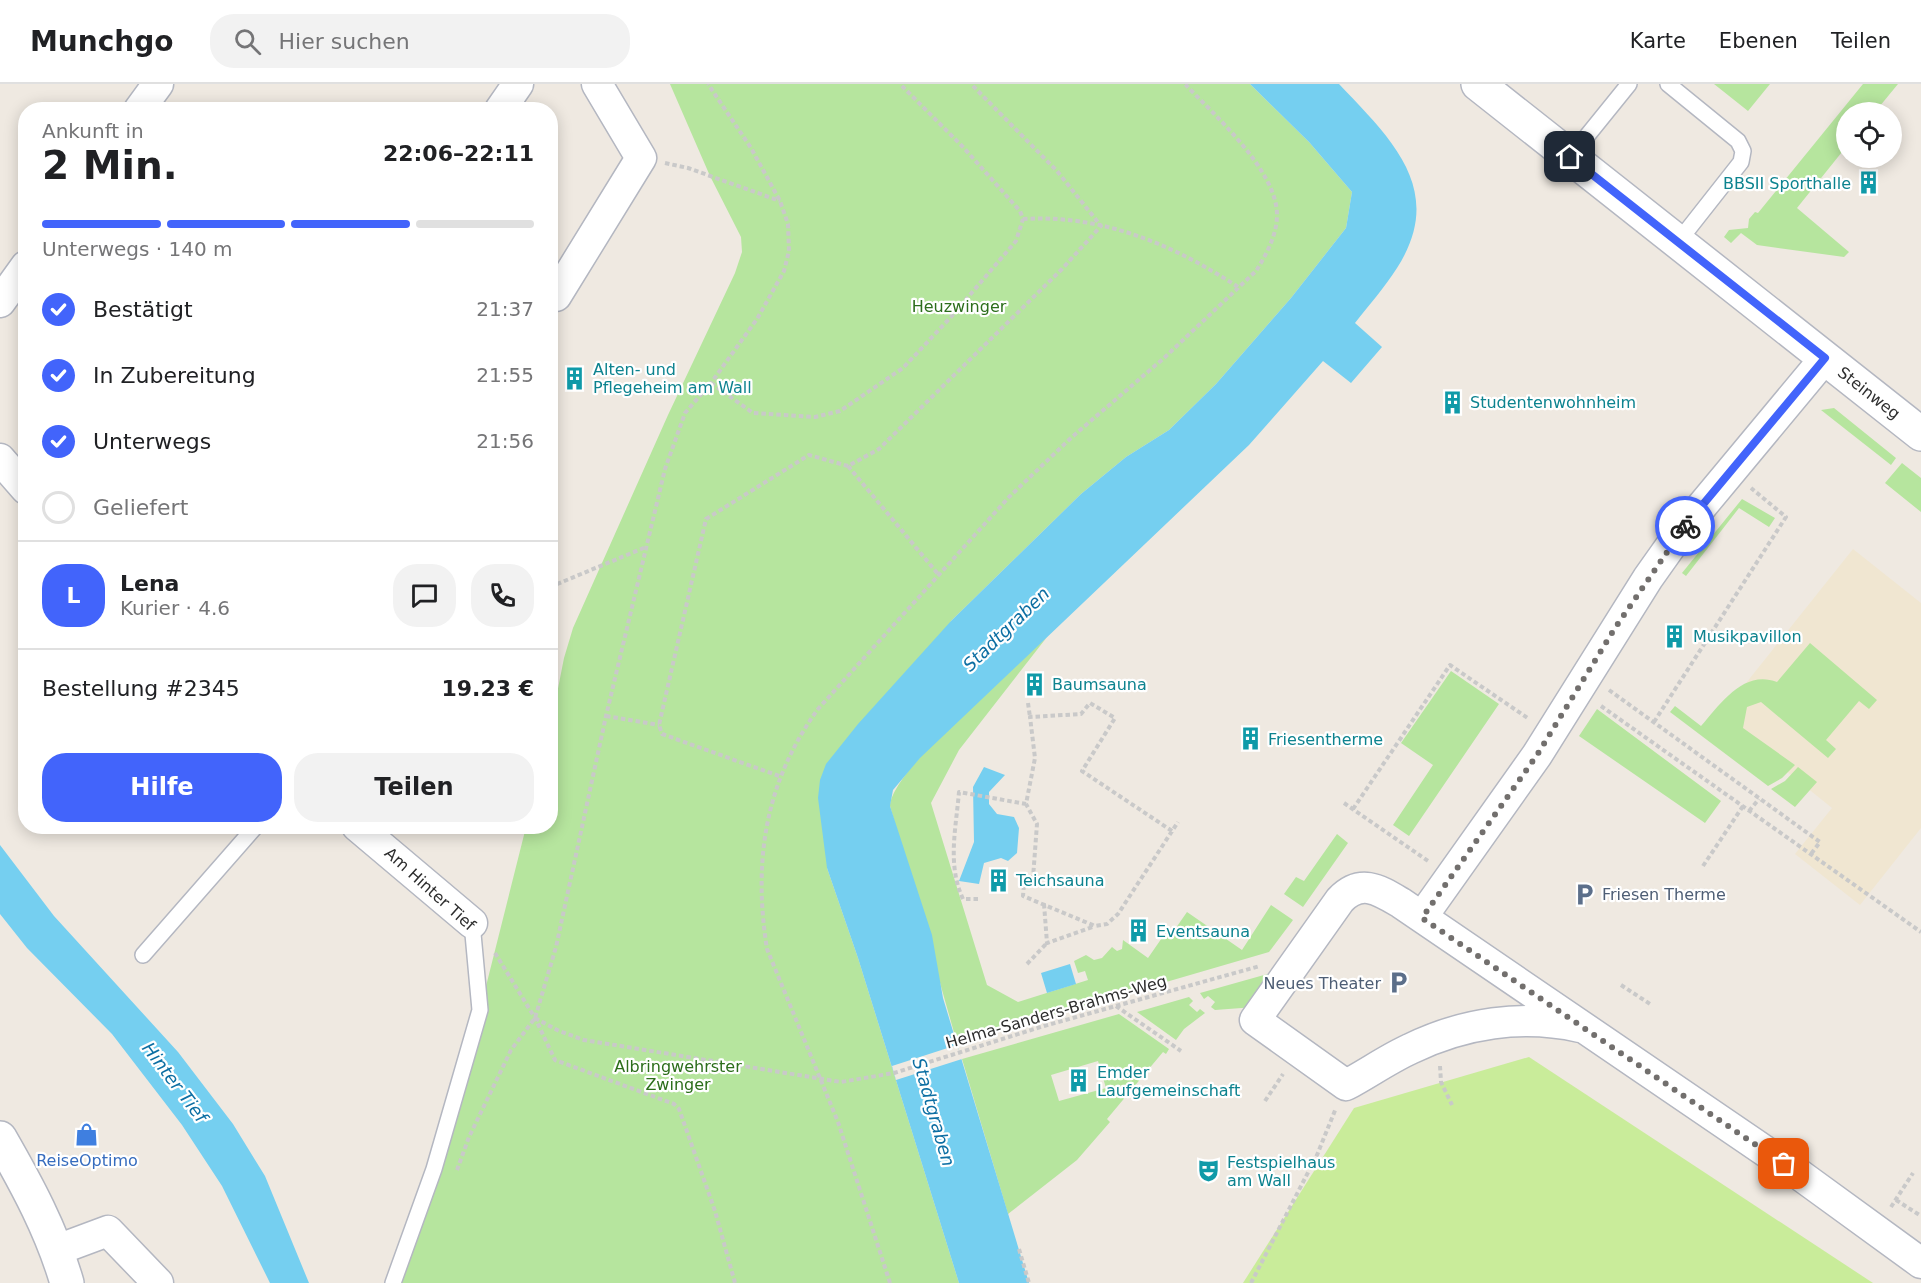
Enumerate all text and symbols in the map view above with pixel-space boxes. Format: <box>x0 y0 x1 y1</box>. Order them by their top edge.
search box <box>210 14 630 68</box>
text: Munchgo <box>30 25 174 58</box>
icon: search <box>231 25 264 58</box>
text: Hier suchen <box>279 29 410 54</box>
text: Karte <box>1630 29 1686 53</box>
text: Ebenen <box>1719 29 1798 53</box>
text: Teilen <box>1831 29 1891 53</box>
map controls <box>1836 102 1902 168</box>
button: locate <box>1836 102 1902 168</box>
text: Ankunft in <box>42 119 144 143</box>
pin <box>1544 131 1595 182</box>
icon: home <box>1553 140 1586 173</box>
text: 22:06–22:11 <box>383 141 534 166</box>
text: 2 Min. <box>42 143 177 188</box>
building icon: BBSII Sporthalle <box>1856 170 1882 196</box>
place label: BBSII Sporthalle <box>1723 174 1851 193</box>
text: Unterwegs · 140 m <box>42 237 233 261</box>
icon: check <box>42 293 75 326</box>
text: Bestätigt <box>93 297 193 322</box>
text: 21:37 <box>476 297 534 321</box>
park label: Heuzwinger <box>912 297 1007 316</box>
icon: check <box>42 359 75 392</box>
place label: Alten- und Pflegeheim am Wall <box>593 360 752 397</box>
text: In Zubereitung <box>93 363 256 388</box>
text: 21:55 <box>476 363 534 387</box>
street label: Steinweg <box>1834 363 1904 423</box>
building icon: Alten- und Pflegeheim am Wall <box>562 365 588 391</box>
building icon: Studentenwohnheim <box>1439 389 1465 415</box>
place label: Studentenwohnheim <box>1470 393 1636 412</box>
icon: check <box>42 425 75 458</box>
text: Unterwegs <box>93 429 211 454</box>
text: 21:56 <box>476 429 534 453</box>
text: Geliefert <box>93 495 188 520</box>
courier <box>1655 496 1715 556</box>
icon: bike <box>1669 510 1702 543</box>
button: chat <box>393 564 456 627</box>
button: phone <box>471 564 534 627</box>
text: Lena <box>120 571 179 596</box>
text: L <box>66 583 81 608</box>
water label: Stadtgraben <box>959 583 1053 675</box>
text: Kurier · 4.6 <box>120 596 230 620</box>
building icon: Musikpavillon <box>1662 623 1688 649</box>
place label: Musikpavillon <box>1693 627 1802 646</box>
building icon: Baumsauna <box>1021 671 1047 697</box>
place label: Baumsauna <box>1052 675 1147 694</box>
text: Bestellung #2345 <box>42 676 240 701</box>
text: 19.23 € <box>441 676 534 701</box>
building icon: Friesentherme <box>1237 726 1263 752</box>
place label: Friesentherme <box>1268 730 1383 749</box>
button: Hilfe <box>42 753 282 822</box>
button: Teilen <box>294 753 534 822</box>
street label: Am Hinter Tief <box>381 843 479 935</box>
building icon: Teichsauna <box>985 867 1011 893</box>
place label: Teichsauna <box>1015 871 1105 890</box>
parking icon: Friesen Therme <box>1571 881 1597 907</box>
place label: Friesen Therme <box>1602 885 1726 904</box>
building icon: Eventsauna <box>1125 918 1151 944</box>
place label: Eventsauna <box>1156 922 1250 941</box>
parking icon: Neues Theater <box>1386 970 1412 996</box>
street label: Helma-Sanders-Brahms-Weg <box>943 971 1169 1053</box>
place label: Neues Theater <box>1264 974 1381 993</box>
water label: Hinter Tief <box>138 1038 213 1128</box>
water label: Stadtgraben <box>909 1055 959 1169</box>
park label: Albringwehrster Zwinger <box>614 1057 742 1094</box>
place label: Emder Laufgemeinschaft <box>1097 1063 1240 1100</box>
building icon: Emder Laufgemeinschaft <box>1066 1068 1092 1094</box>
shop icon: ReiseOptimo <box>74 1122 100 1148</box>
pin <box>1758 1138 1809 1189</box>
icon: bag <box>1767 1147 1800 1180</box>
place label: ReiseOptimo <box>36 1151 138 1170</box>
place label: Festspielhaus am Wall <box>1227 1153 1335 1190</box>
theatre icon: Festspielhaus am Wall <box>1196 1158 1222 1184</box>

